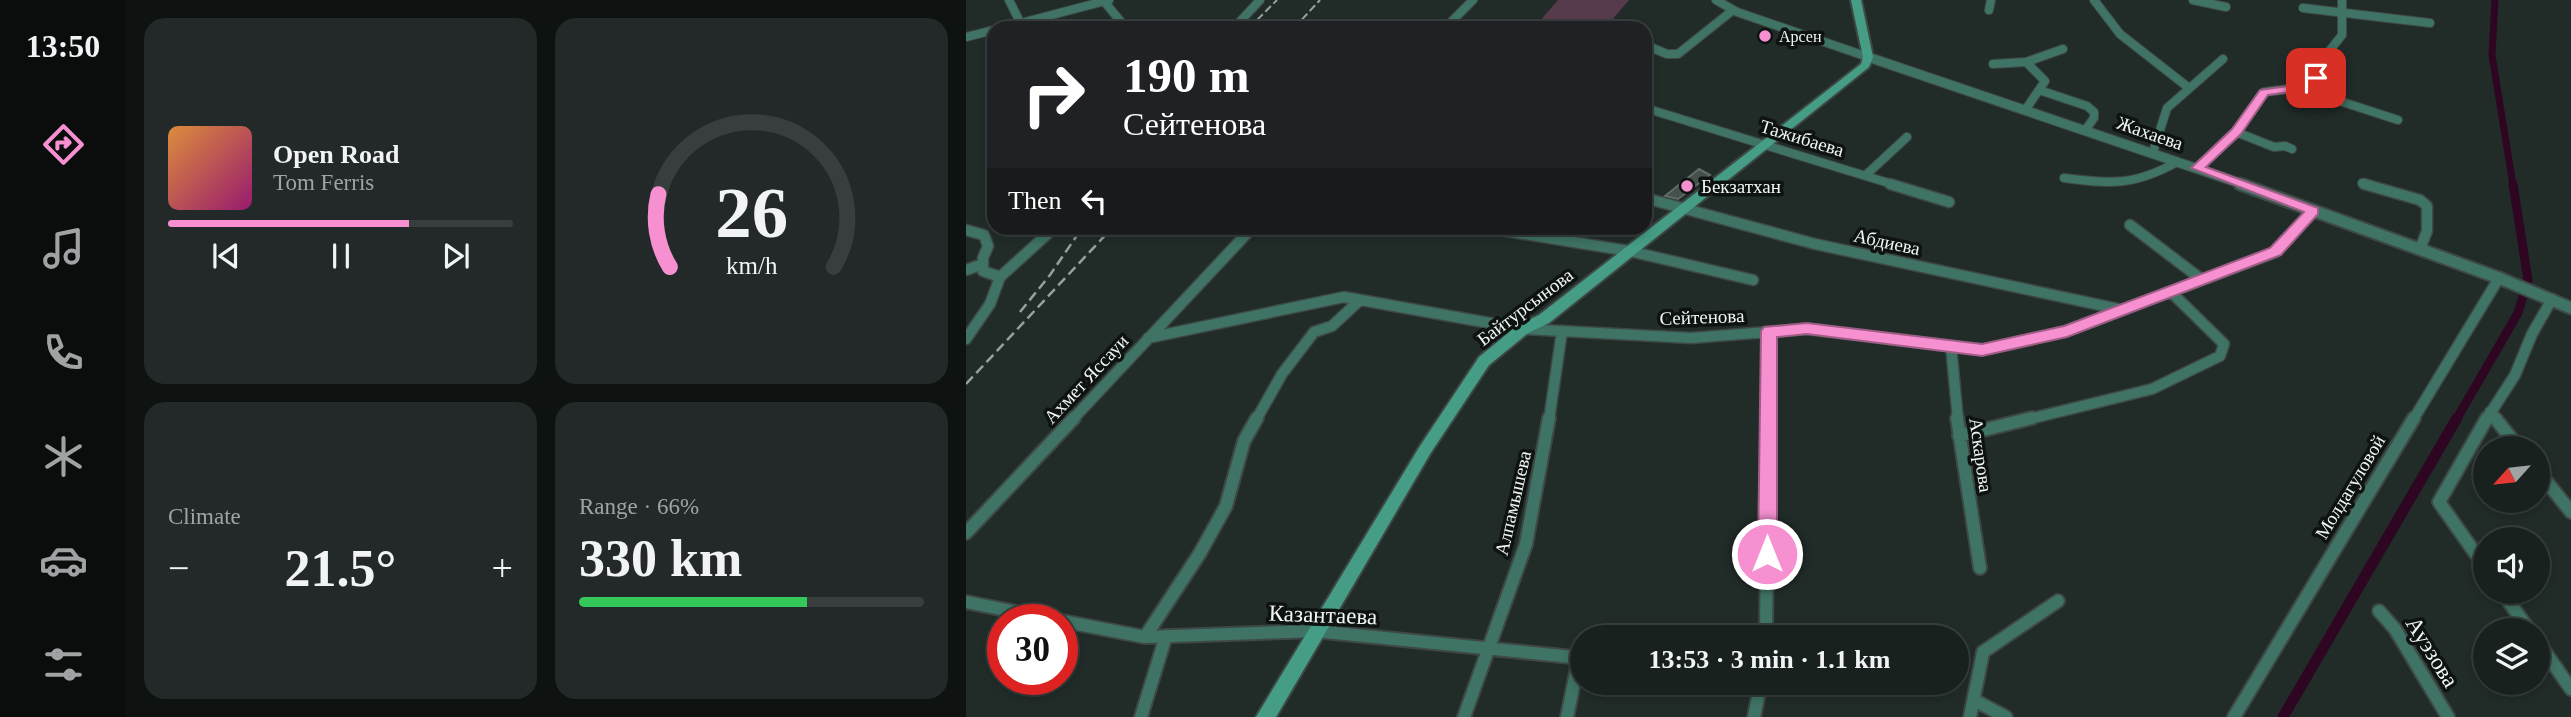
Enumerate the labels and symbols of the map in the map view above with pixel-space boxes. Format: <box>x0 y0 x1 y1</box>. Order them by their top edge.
marker: Арсен <box>1757 28 1773 44</box>
place label: Арсен <box>1779 28 1822 46</box>
pin <box>2286 48 2346 108</box>
street label: Жахаева <box>2114 112 2186 154</box>
street label: Тажибаева <box>1758 115 1847 161</box>
place label: Бекзатхан <box>1701 176 1781 197</box>
marker: Бекзатхан <box>1679 178 1695 194</box>
street label: Абдиева <box>1852 225 1923 259</box>
street label: Байтурсынова <box>1473 264 1578 350</box>
street label: Сейтенова <box>1659 305 1745 329</box>
street label: Ахмет Яссауи <box>1040 330 1132 428</box>
street label: Аскарова <box>1965 416 1997 494</box>
street label: Молдагуловой <box>2311 431 2389 543</box>
north arrow <box>2473 436 2550 513</box>
street label: Алпамышева <box>1491 448 1535 557</box>
position arrow <box>1730 517 1804 591</box>
street label: Казантаева <box>1268 601 1378 629</box>
speed limit sign: 30 <box>987 604 1078 695</box>
street label: Ауэзова <box>2401 612 2463 692</box>

